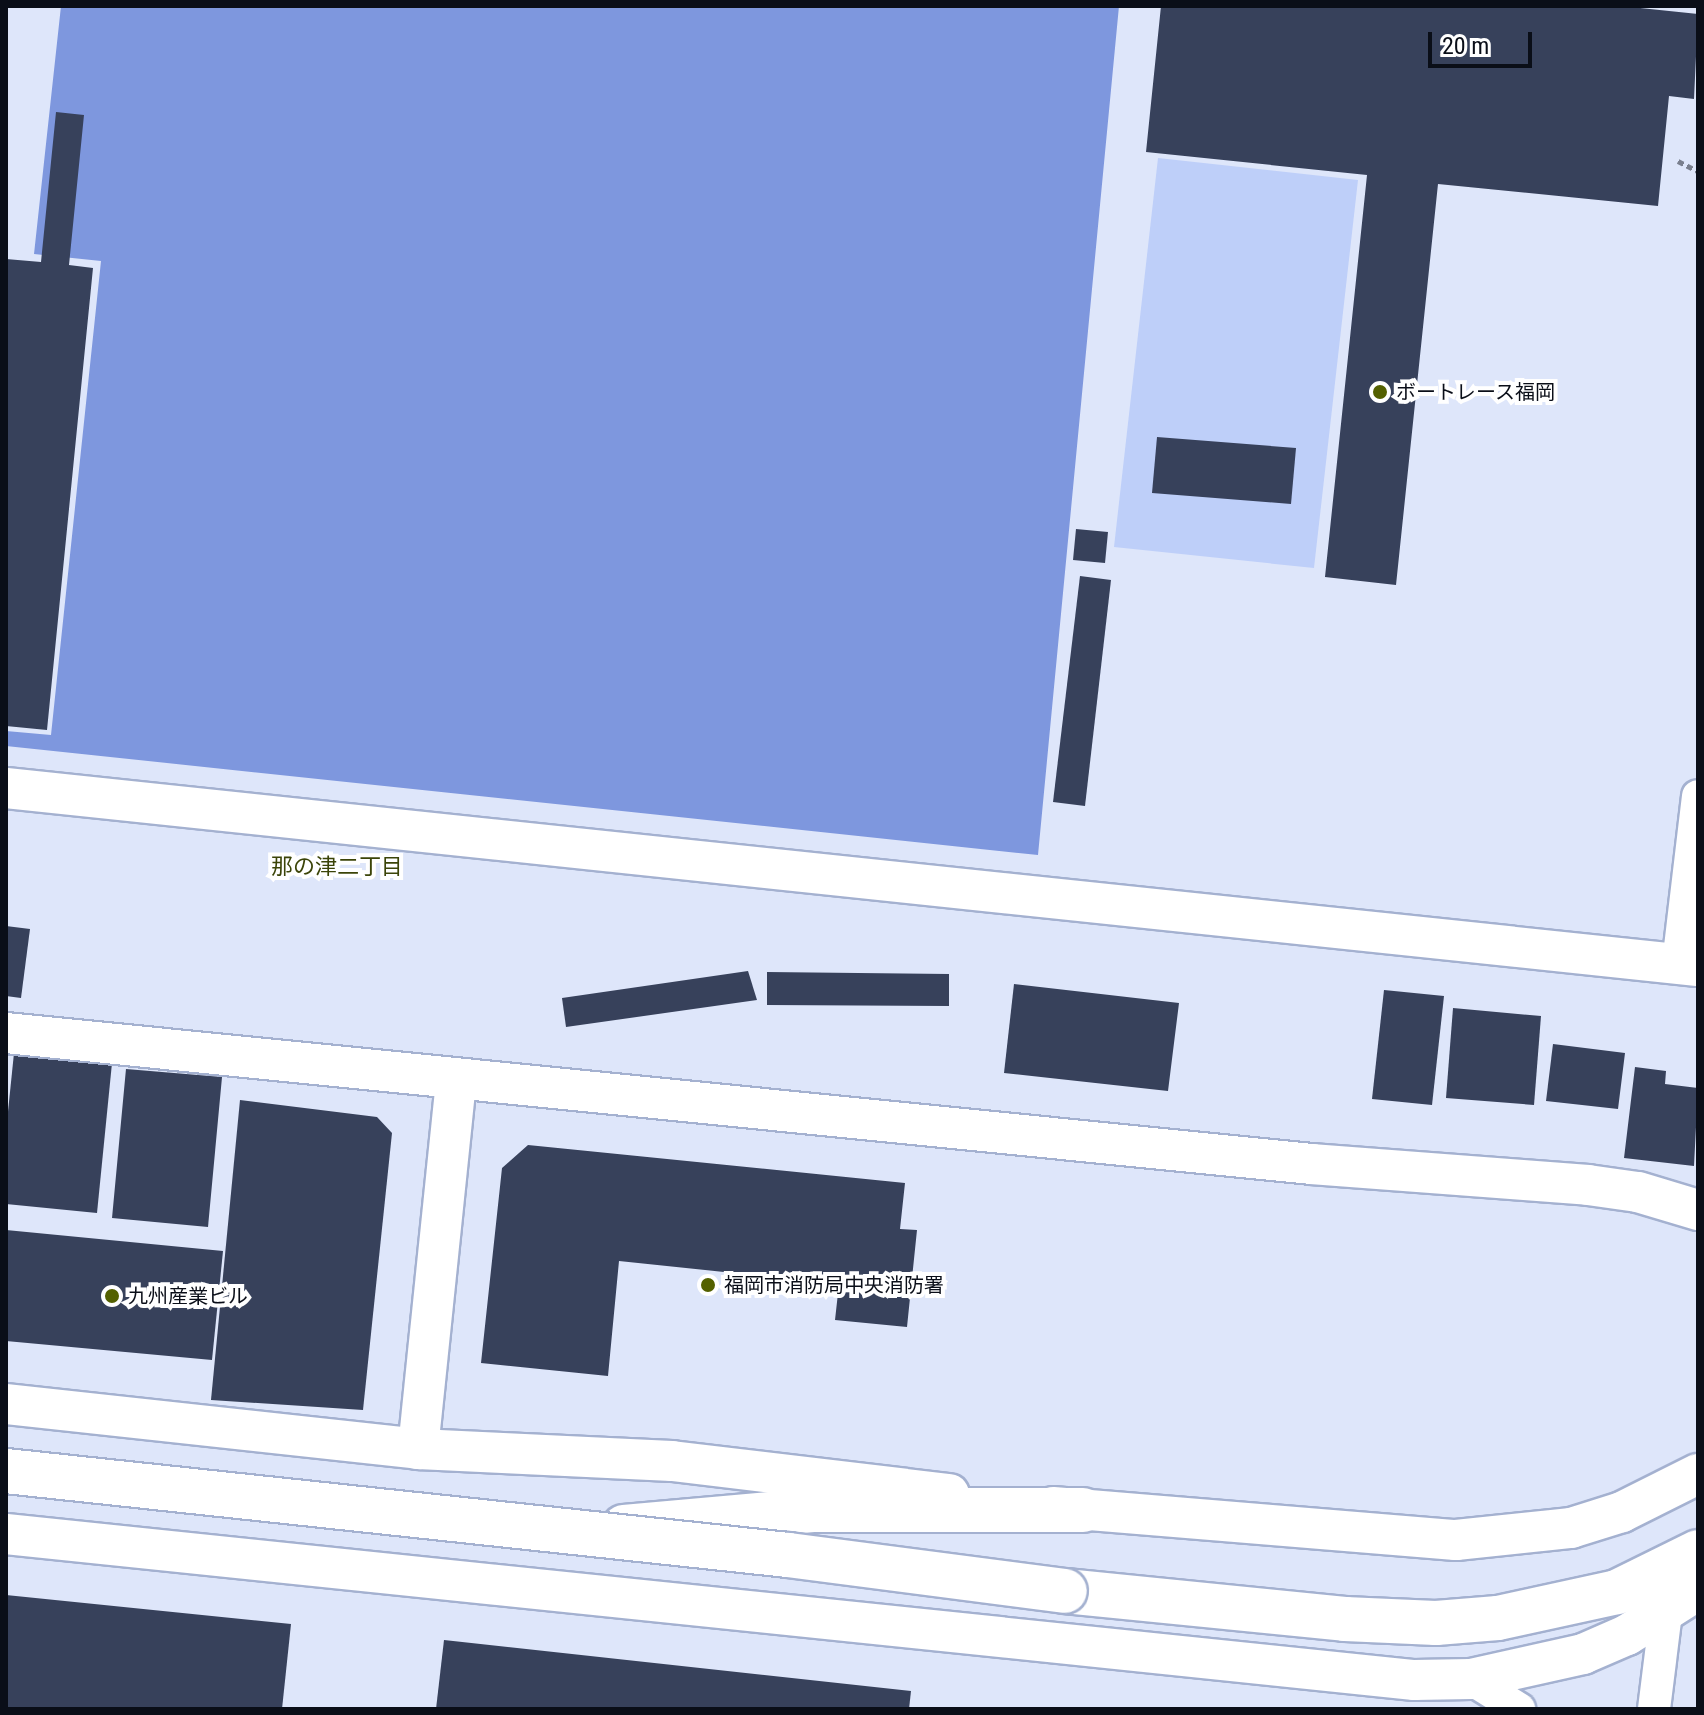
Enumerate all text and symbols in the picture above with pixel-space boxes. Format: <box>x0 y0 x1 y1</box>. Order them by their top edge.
scale bar <box>1432 16 1536 66</box>
text: 20 m <box>1442 32 1489 60</box>
place label: ボートレース福岡 <box>1396 380 1556 404</box>
marker: ボートレース福岡 <box>1371 383 1389 401</box>
district label: 那の津二丁目 <box>271 854 403 880</box>
place label: 福岡市消防局中央消防署 <box>724 1273 944 1297</box>
marker: 福岡市消防局中央消防署 <box>699 1276 717 1294</box>
place label: 九州産業ビル <box>128 1284 248 1308</box>
marker: 九州産業ビル <box>103 1287 121 1305</box>

